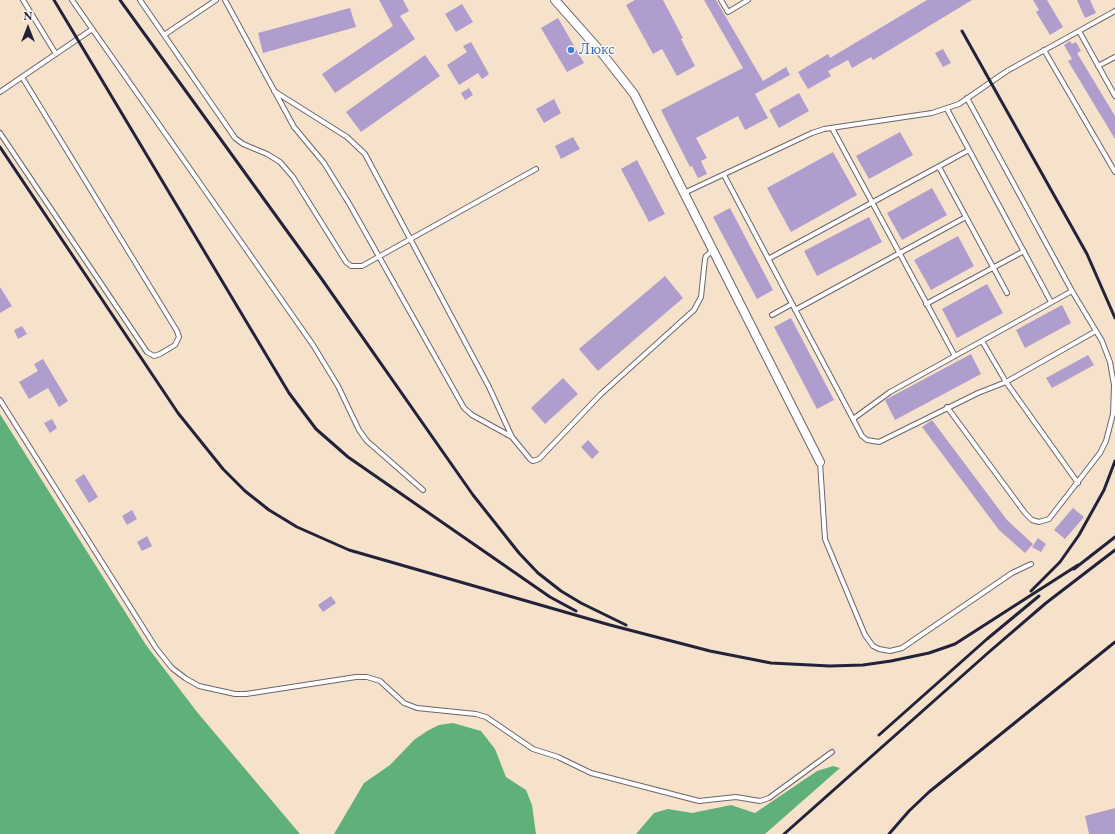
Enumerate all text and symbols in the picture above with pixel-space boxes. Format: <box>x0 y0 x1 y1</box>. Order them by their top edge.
north arrow <box>8 8 48 48</box>
text: N <box>24 9 32 23</box>
place label: Люкс <box>579 40 615 60</box>
marker: Люкс <box>566 45 576 55</box>

